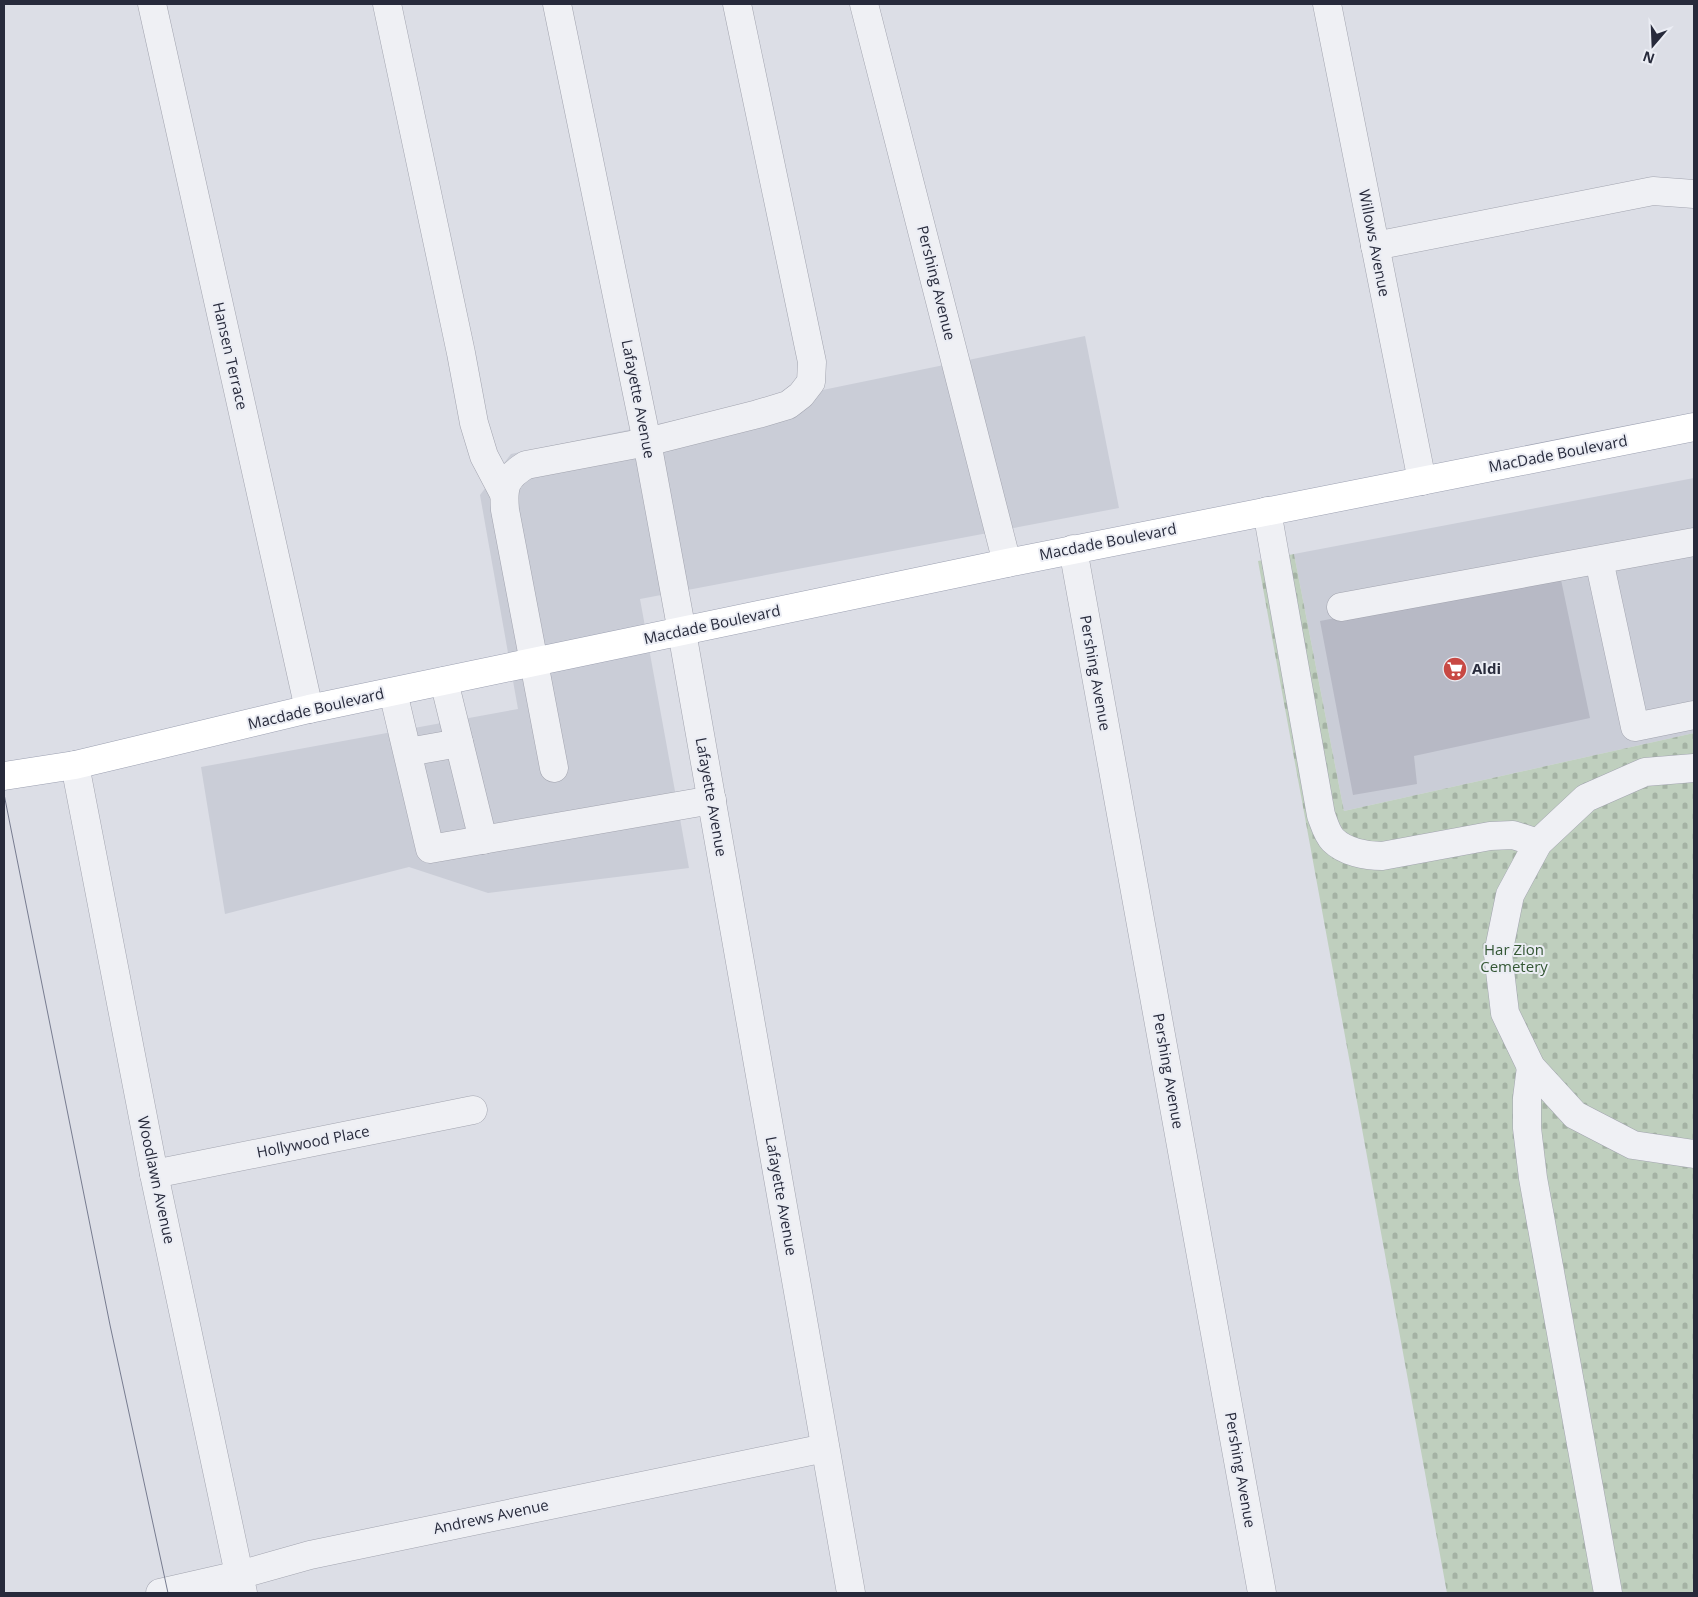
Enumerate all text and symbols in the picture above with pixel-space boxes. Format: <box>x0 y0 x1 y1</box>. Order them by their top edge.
north arrow <box>1628 20 1678 70</box>
text: N <box>1640 47 1657 69</box>
street label: Willows Avenue <box>1355 187 1395 298</box>
street label: Pershing Avenue <box>913 223 961 342</box>
street label: Hansen Terrace <box>209 300 253 412</box>
street label: Lafayette Avenue <box>618 338 660 460</box>
street label: MacDade Boulevard <box>1487 430 1629 476</box>
street label: Macdade Boulevard <box>1038 518 1178 564</box>
street label: Macdade Boulevard <box>642 600 782 648</box>
street label: Pershing Avenue <box>1076 613 1116 732</box>
supermarket icon: Aldi <box>1442 656 1468 682</box>
place label: Aldi <box>1472 658 1501 678</box>
street label: Macdade Boulevard <box>246 683 386 733</box>
street label: Lafayette Avenue <box>692 736 732 858</box>
park label: Har Zion Cemetery <box>1480 939 1548 976</box>
street label: Pershing Avenue <box>1149 1011 1189 1130</box>
street label: Woodlawn Avenue <box>134 1114 180 1246</box>
street label: Hollywood Place <box>255 1120 371 1162</box>
street label: Lafayette Avenue <box>762 1135 802 1257</box>
street label: Pershing Avenue <box>1221 1410 1261 1529</box>
street label: Andrews Avenue <box>431 1494 550 1538</box>

